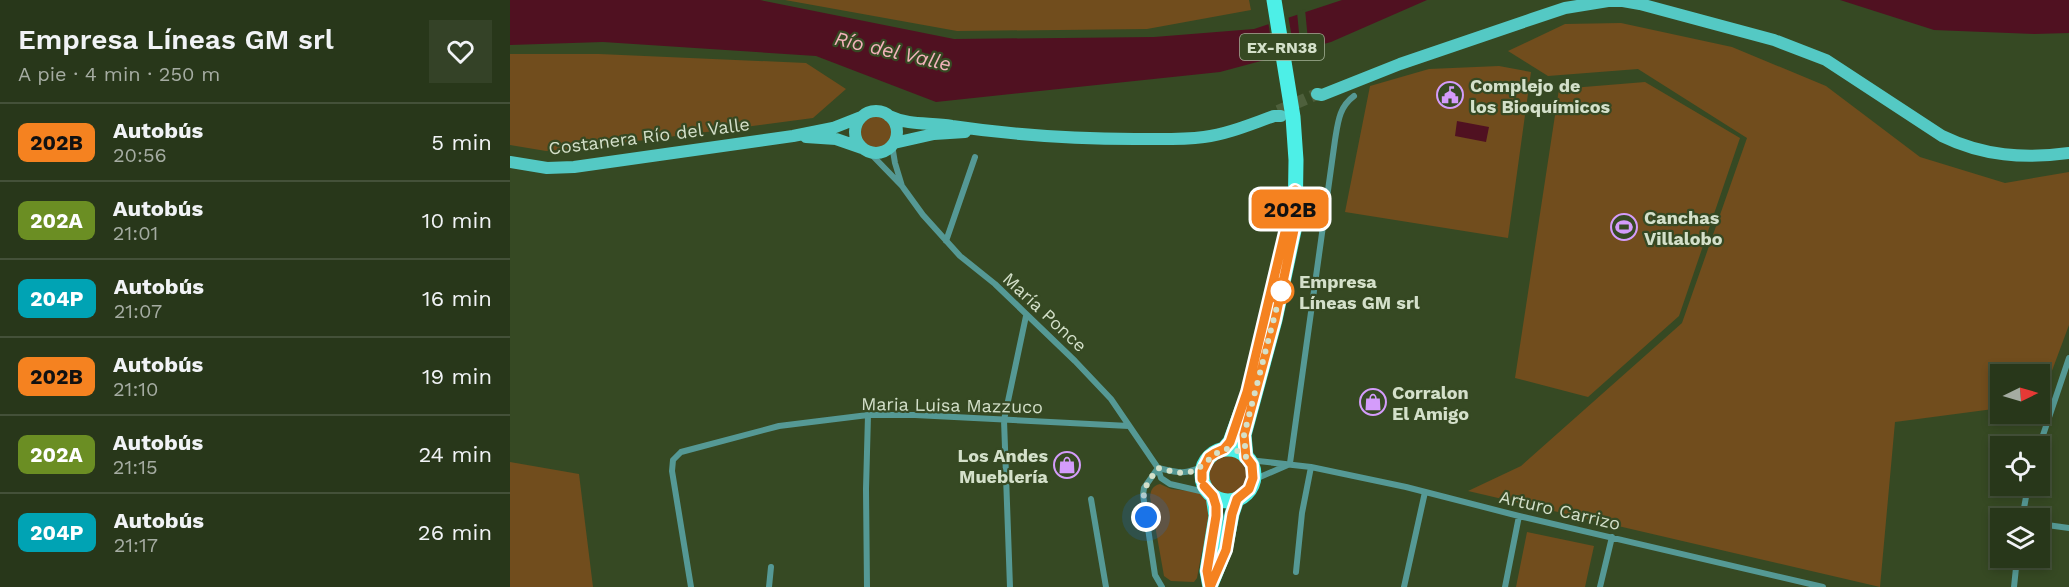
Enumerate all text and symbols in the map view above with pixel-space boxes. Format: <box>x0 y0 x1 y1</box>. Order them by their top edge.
button: heart <box>429 20 492 83</box>
text: Empresa Líneas GM srl <box>18 23 334 56</box>
water label: Río del Valle <box>832 26 954 76</box>
road number: EX-RN38 <box>1240 34 1324 60</box>
text: A pie · 4 min · 250 m <box>18 62 220 86</box>
place label: Complejo de los Bioquímicos <box>1470 75 1611 117</box>
public building icon: Complejo de los Bioquímicos <box>1435 80 1465 110</box>
street label: Costanera Río del Valle <box>547 113 751 159</box>
text: Autobús <box>113 118 203 143</box>
text: 202B <box>30 130 83 155</box>
text: 5 min <box>431 130 492 155</box>
text: 20:56 <box>113 143 167 167</box>
line badge: 202B <box>1248 190 1332 228</box>
text: Autobús <box>113 196 203 221</box>
text: 202B <box>1264 197 1316 222</box>
place label: Canchas Villalobo <box>1644 207 1723 249</box>
text: 202A <box>30 208 83 233</box>
text: 10 min <box>422 208 492 233</box>
sports icon: Canchas Villalobo <box>1609 212 1639 242</box>
text: 21:01 <box>113 221 158 245</box>
street label: María Ponce <box>999 268 1091 356</box>
place label: Empresa Líneas GM srl <box>1299 271 1420 313</box>
text: Autobús <box>114 274 204 299</box>
marker: Empresa Líneas GM srl <box>1268 278 1294 304</box>
text: 204P <box>30 286 84 311</box>
text: 16 min <box>422 286 492 311</box>
text: 21:07 <box>114 299 162 323</box>
text: Autobús <box>113 352 203 377</box>
text: 202B <box>30 364 83 389</box>
text: 19 min <box>422 364 492 389</box>
north arrow <box>1990 364 2050 424</box>
map controls <box>1990 364 2050 568</box>
text: 21:10 <box>113 377 159 401</box>
place label: Corralon El Amigo <box>1392 382 1469 424</box>
shop icon: Corralon El Amigo <box>1358 387 1388 417</box>
street label: Maria Luisa Mazzuco <box>861 393 1043 417</box>
text: Autobús <box>113 430 203 455</box>
button: locate <box>1990 436 2050 496</box>
text: 202A <box>30 442 83 467</box>
text: 24 min <box>418 442 492 467</box>
place label: Los Andes Mueblería <box>957 445 1049 487</box>
shop icon: Los Andes Mueblería <box>1052 450 1082 480</box>
text: 21:15 <box>113 455 158 479</box>
street label: Arturo Carrizo <box>1497 486 1623 534</box>
your location <box>1131 502 1161 532</box>
text: Autobús <box>114 508 204 533</box>
button: layers <box>1990 508 2050 568</box>
text: 204P <box>30 520 84 545</box>
text: 26 min <box>418 520 492 545</box>
text: 21:17 <box>114 533 158 557</box>

